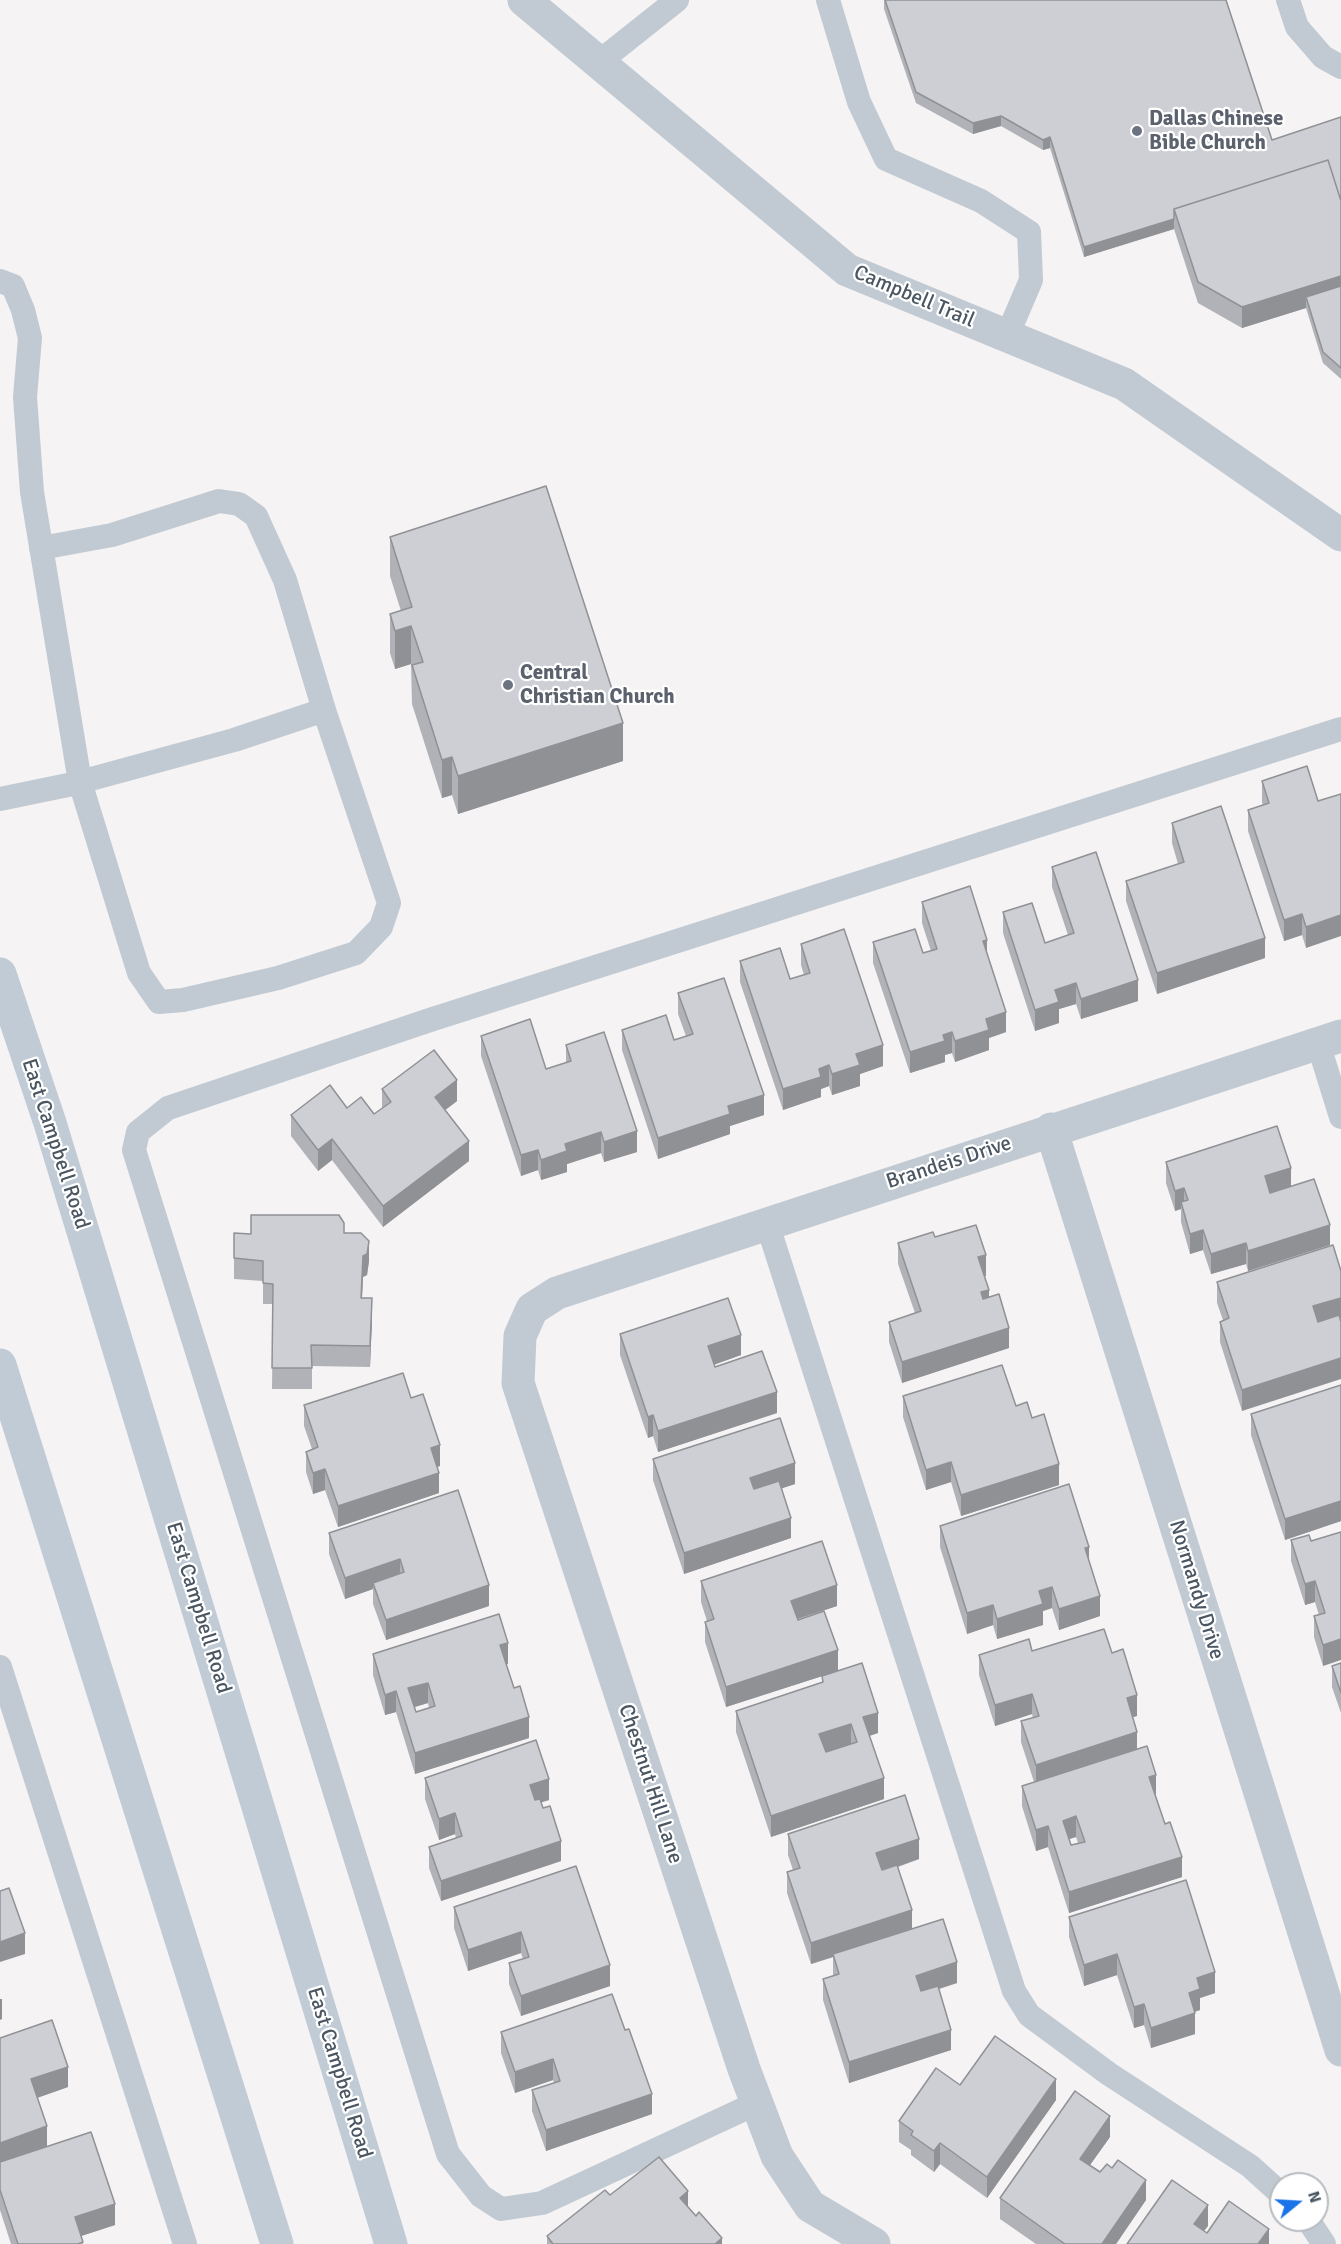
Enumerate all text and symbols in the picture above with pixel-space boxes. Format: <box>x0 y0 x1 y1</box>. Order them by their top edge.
place label: Dallas Chinese Bible Church <box>1149 106 1283 156</box>
marker: Dallas Chinese Bible Church <box>1130 124 1144 138</box>
street label: Campbell Trail <box>850 260 978 334</box>
place label: Central Christian Church <box>520 660 675 710</box>
marker: Central Christian Church <box>501 678 515 692</box>
street label: East Campbell Road <box>16 1056 94 1232</box>
street label: Brandeis Drive <box>883 1131 1015 1195</box>
street label: Normandy Drive <box>1163 1517 1229 1663</box>
street label: East Campbell Road <box>160 1519 236 1697</box>
street label: Chestnut Hill Lane <box>612 1701 688 1867</box>
street label: East Campbell Road <box>301 1984 377 2162</box>
north arrow <box>1269 2172 1329 2232</box>
text: N <box>1303 2189 1325 2205</box>

